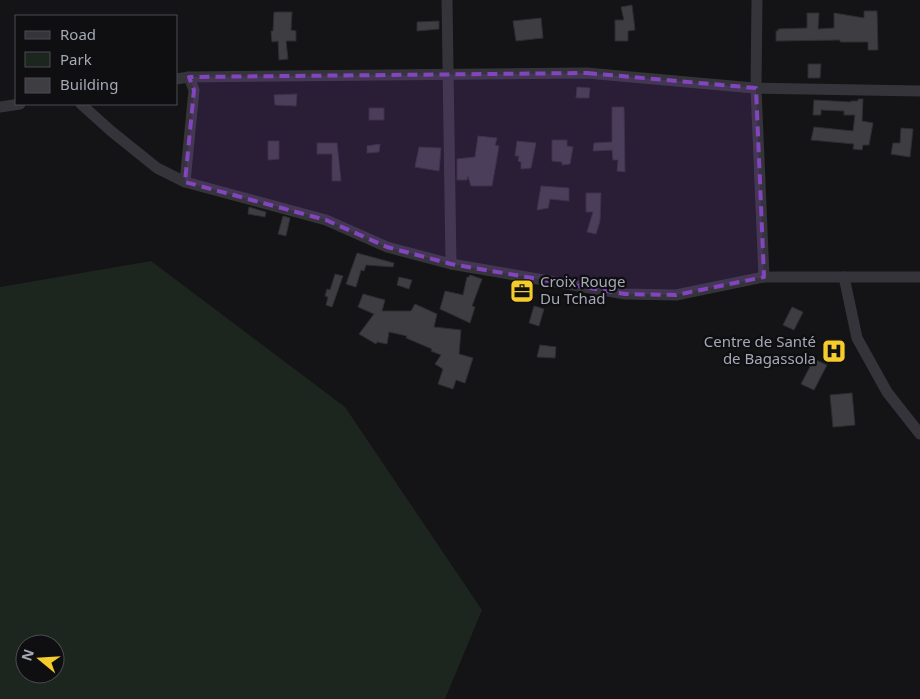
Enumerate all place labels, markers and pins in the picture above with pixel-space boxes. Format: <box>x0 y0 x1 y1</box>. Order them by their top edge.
place label: Croix Rouge Du Tchad <box>540 271 626 308</box>
office icon: Croix Rouge Du Tchad <box>509 278 535 304</box>
place label: Centre de Santé de Bagassola <box>704 331 816 368</box>
hospital icon: Centre de Santé de Bagassola <box>821 338 847 364</box>

